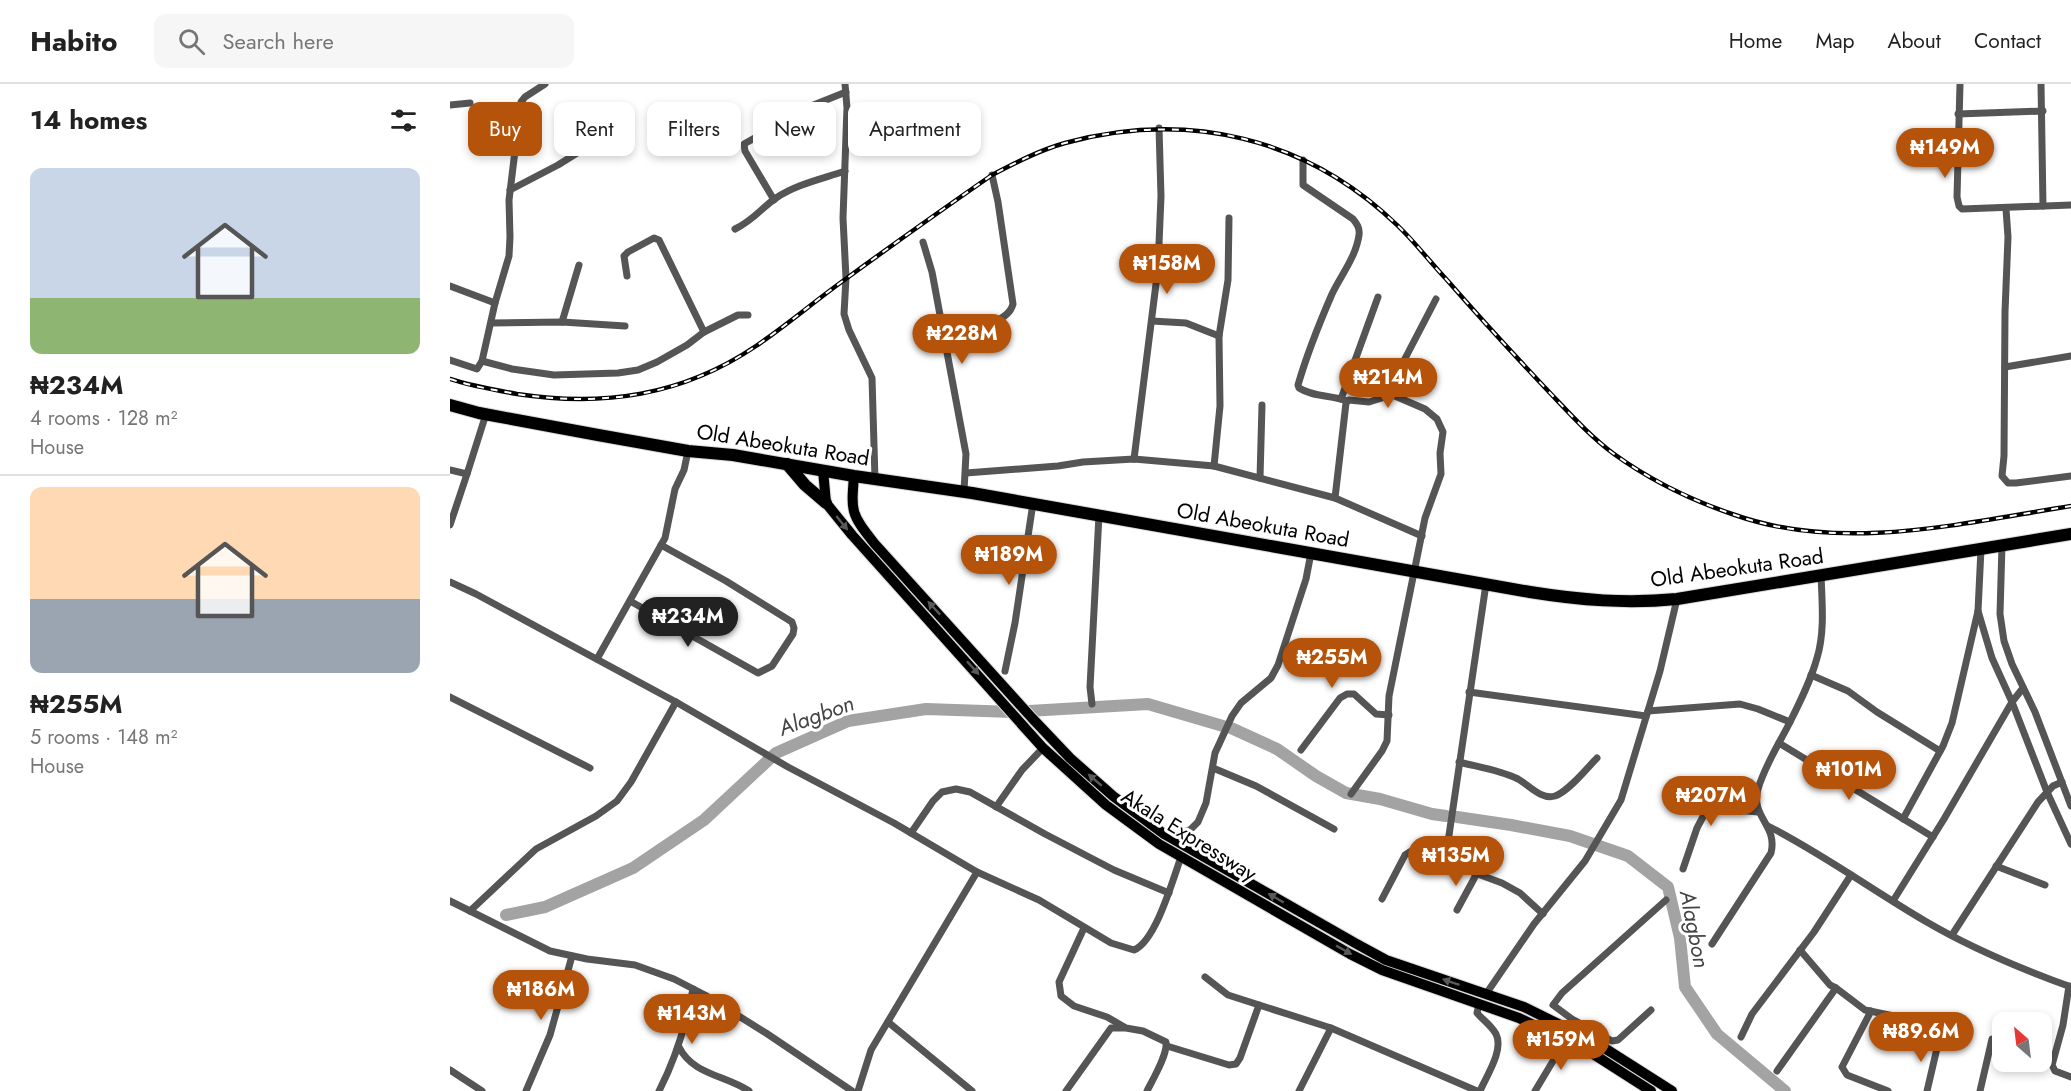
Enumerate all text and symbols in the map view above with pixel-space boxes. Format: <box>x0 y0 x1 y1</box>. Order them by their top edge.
search box <box>154 14 574 68</box>
text: Habito <box>30 21 118 62</box>
icon: search <box>175 25 208 58</box>
text: Search here <box>223 25 334 57</box>
text: Home <box>1729 26 1782 56</box>
text: Map <box>1815 26 1855 56</box>
text: About <box>1888 26 1941 56</box>
text: Contact <box>1974 26 2041 56</box>
text: 14 homes <box>30 101 147 139</box>
chip: Buy <box>468 102 542 156</box>
chip: Rent <box>554 102 635 156</box>
chip: Filters <box>647 102 741 156</box>
chip: New <box>753 102 836 156</box>
chip: Apartment <box>848 102 981 156</box>
icon: filters <box>387 104 420 137</box>
pin: ₦149M <box>1903 128 1987 179</box>
text: ₦149M <box>1910 133 1980 162</box>
icon: home <box>171 207 279 315</box>
pin: ₦158M <box>1125 244 1209 295</box>
text: ₦158M <box>1133 249 1201 278</box>
pin: ₦228M <box>920 314 1004 365</box>
text: ₦228M <box>926 319 998 348</box>
pin: ₦214M <box>1346 358 1430 409</box>
text: ₦214M <box>1353 363 1423 392</box>
text: ₦234M <box>30 366 123 404</box>
text: 4 rooms · 128 m² <box>30 404 178 433</box>
street label: Old Abeokuta Road <box>694 417 872 473</box>
text: House <box>30 433 84 462</box>
street label: Old Abeokuta Road <box>1174 495 1352 555</box>
one-way arrow <box>836 515 849 531</box>
icon: home <box>171 526 279 634</box>
pin: ₦189M <box>967 535 1051 586</box>
text: ₦189M <box>975 540 1043 569</box>
street label: Old Abeokuta Road <box>1648 541 1826 595</box>
pin: ₦234M <box>646 597 730 648</box>
one-way arrow <box>927 600 941 615</box>
text: ₦234M <box>652 602 724 631</box>
pin: ₦255M <box>1290 638 1374 689</box>
text: ₦255M <box>1296 643 1368 672</box>
one-way arrow <box>966 660 979 675</box>
text: ₦255M <box>30 685 123 723</box>
water label: Alagbon <box>773 687 858 744</box>
text: 5 rooms · 148 m² <box>30 723 177 752</box>
pin: ₦101M <box>1807 750 1891 801</box>
text: House <box>30 752 84 781</box>
text: ₦101M <box>1816 755 1882 784</box>
one-way arrow <box>1087 774 1103 787</box>
pin: ₦207M <box>1669 776 1753 827</box>
street label: Akala Expressway <box>1115 781 1263 889</box>
text: ₦207M <box>1676 781 1746 810</box>
pin: ₦135M <box>1414 836 1498 887</box>
text: ₦135M <box>1422 841 1490 870</box>
water label: Alagbon <box>1672 887 1718 971</box>
one-way arrow <box>1267 894 1284 904</box>
one-way arrow <box>1336 945 1353 955</box>
pin: ₦186M <box>499 970 583 1021</box>
text: ₦186M <box>507 975 575 1004</box>
one-way arrow <box>1442 977 1460 987</box>
pin: ₦143M <box>650 994 734 1045</box>
text: ₦143M <box>658 999 726 1028</box>
pin: ₦89.6M <box>1872 1012 1970 1063</box>
north arrow <box>1992 1012 2052 1072</box>
map controls <box>1992 1012 2052 1072</box>
text: ₦89.6M <box>1883 1017 1959 1046</box>
pin: ₦159M <box>1519 1020 1603 1071</box>
text: ₦159M <box>1527 1025 1595 1054</box>

